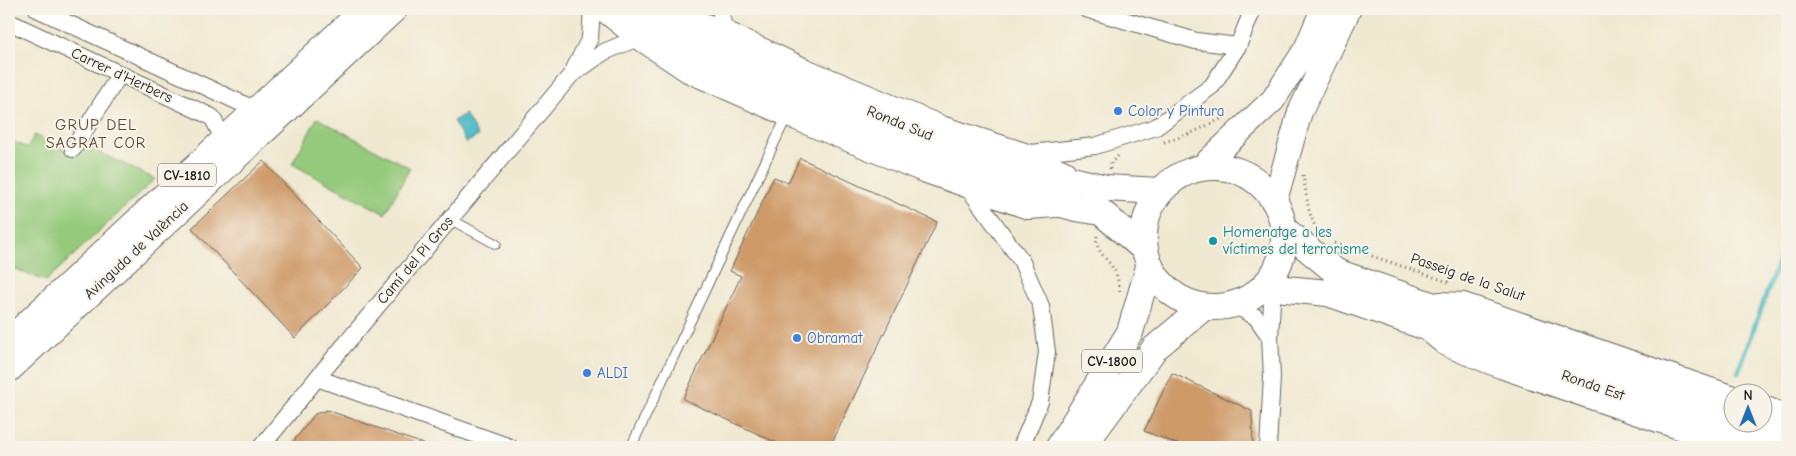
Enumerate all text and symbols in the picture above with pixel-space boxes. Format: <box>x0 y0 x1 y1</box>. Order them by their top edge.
street label: Carrer d'Herbers <box>68 44 176 106</box>
street label: Ronda Sud <box>864 102 936 144</box>
place label: Color y Pintura <box>1128 102 1225 120</box>
marker: Color y Pintura <box>1112 105 1124 117</box>
district label: GRUP DEL SAGRAT COR <box>46 116 146 152</box>
road number: CV-1810 <box>158 164 216 186</box>
street label: Avinguda de València <box>80 197 192 303</box>
street label: Camí del Pi Gros <box>373 213 457 307</box>
place label: Homenatge a les víctimes del terrorisme <box>1222 223 1370 258</box>
marker: Homenatge a les víctimes del terrorisme <box>1207 235 1219 247</box>
street label: Passeig de la Salut <box>1409 249 1528 305</box>
place label: Obramat <box>807 329 863 347</box>
marker: Obramat <box>791 332 803 344</box>
road number: CV-1800 <box>1082 350 1142 372</box>
place label: ALDI <box>597 364 628 382</box>
street label: Ronda Est <box>1559 366 1627 404</box>
marker: ALDI <box>581 367 593 379</box>
north arrow <box>1724 384 1774 434</box>
text: N <box>1743 387 1753 404</box>

